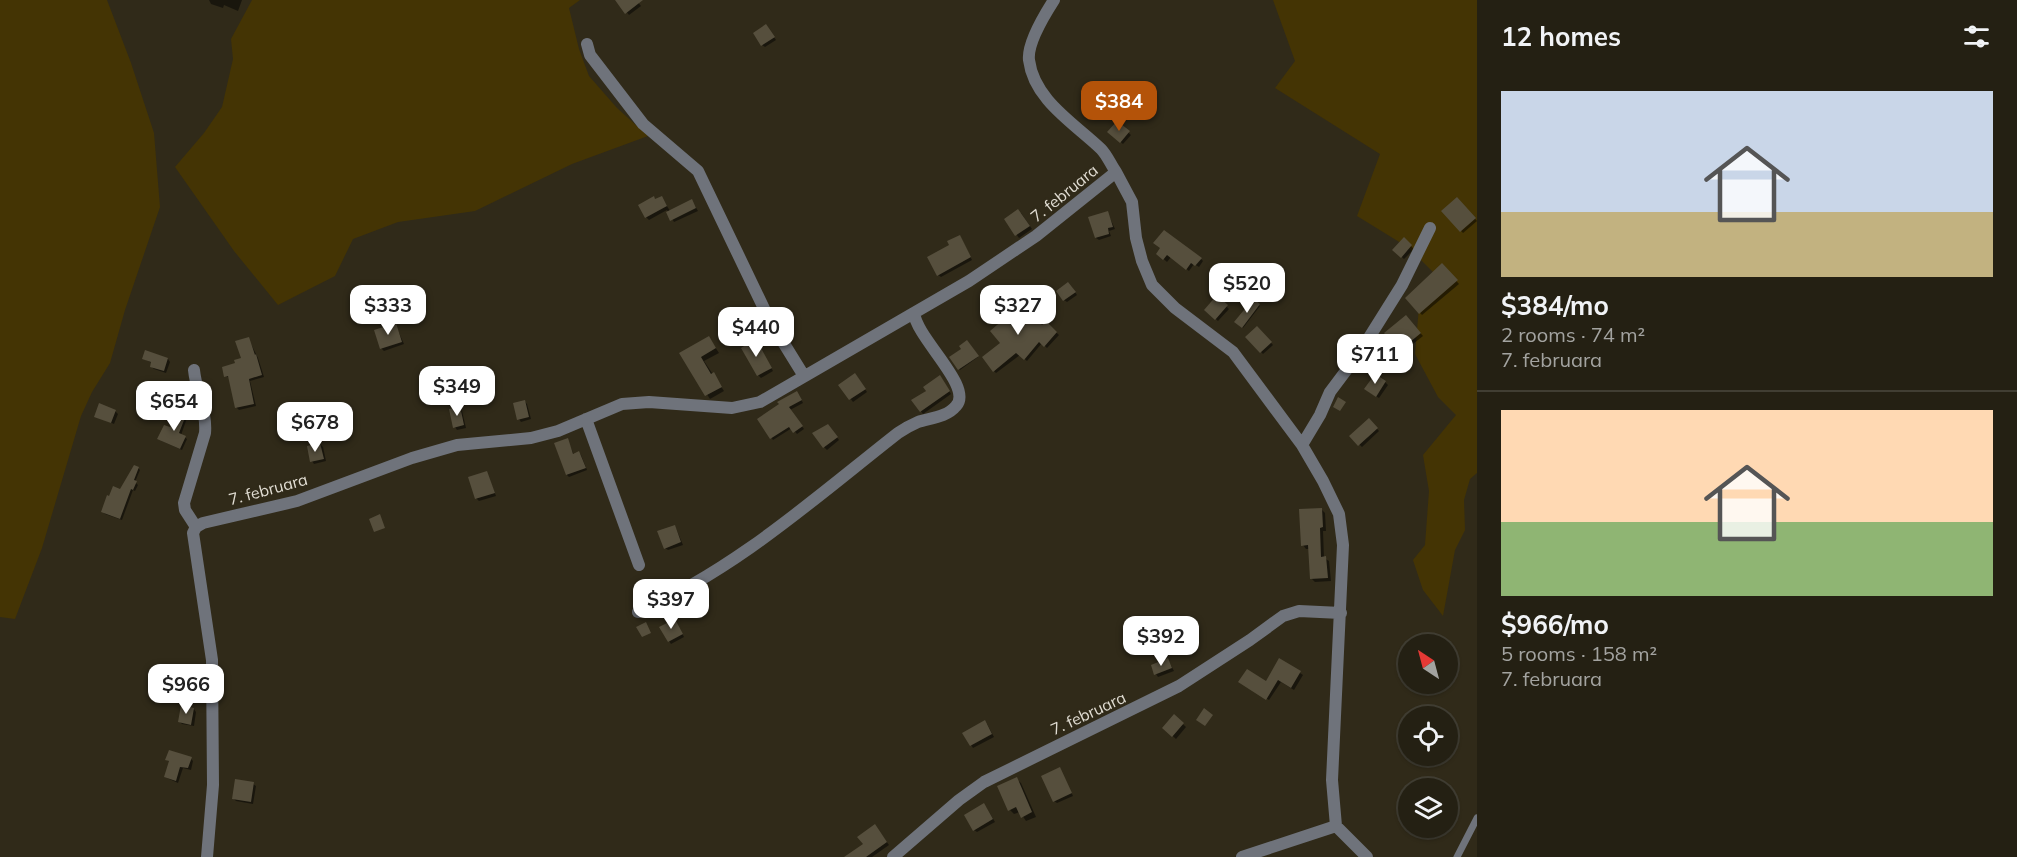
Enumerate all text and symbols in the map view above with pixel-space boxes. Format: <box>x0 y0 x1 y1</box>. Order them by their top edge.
text: 12 homes <box>1501 20 1621 53</box>
icon: filters <box>1960 20 1993 53</box>
pin: $384 <box>1083 81 1155 132</box>
text: $384 <box>1095 88 1143 113</box>
icon: home <box>1693 130 1801 238</box>
street label: 7. februara <box>1026 160 1102 226</box>
pin: $520 <box>1211 263 1283 314</box>
text: $520 <box>1223 270 1271 295</box>
pin: $333 <box>352 285 424 336</box>
pin: $327 <box>982 285 1054 336</box>
text: $384/mo <box>1501 289 1609 322</box>
text: $333 <box>364 292 412 317</box>
text: $327 <box>994 292 1042 317</box>
pin: $440 <box>720 307 792 358</box>
text: $440 <box>732 314 780 339</box>
text: 2 rooms · 74 m² <box>1501 322 1645 347</box>
pin: $711 <box>1339 334 1411 385</box>
text: $711 <box>1351 341 1399 366</box>
text: 7. februara <box>1501 347 1602 372</box>
pin: $349 <box>421 366 493 417</box>
text: $349 <box>433 373 481 398</box>
pin: $654 <box>138 381 210 432</box>
text: $654 <box>150 388 198 413</box>
pin: $678 <box>279 402 351 453</box>
text: $678 <box>291 409 339 434</box>
icon: home <box>1693 449 1801 557</box>
street label: 7. februara <box>226 469 310 509</box>
pin: $397 <box>635 579 707 630</box>
text: $397 <box>647 586 695 611</box>
text: $966/mo <box>1501 608 1609 641</box>
pin: $392 <box>1125 616 1197 667</box>
text: $392 <box>1137 623 1185 648</box>
north arrow <box>1398 634 1458 694</box>
map controls <box>1398 634 1458 838</box>
text: 5 rooms · 158 m² <box>1501 641 1657 666</box>
pin: $966 <box>150 664 222 715</box>
text: 7. februara <box>1501 666 1602 691</box>
text: $966 <box>162 671 210 696</box>
street label: 7. februara <box>1047 687 1129 739</box>
button: locate <box>1398 706 1458 766</box>
button: layers <box>1398 778 1458 838</box>

